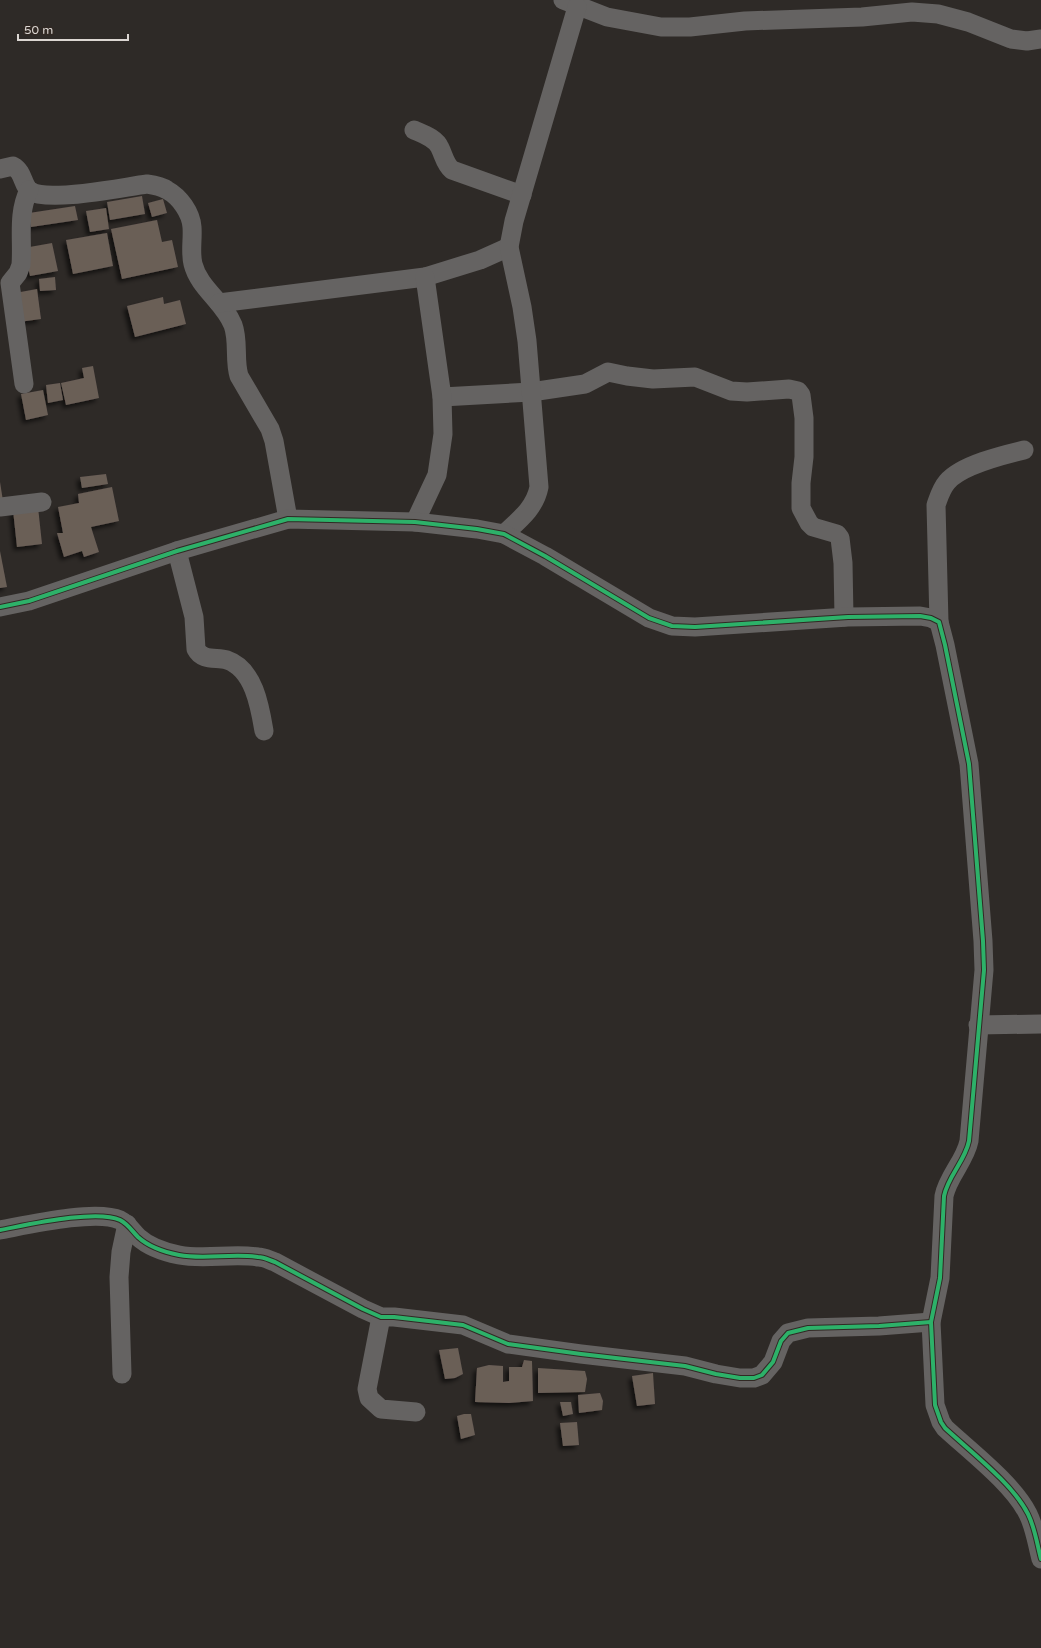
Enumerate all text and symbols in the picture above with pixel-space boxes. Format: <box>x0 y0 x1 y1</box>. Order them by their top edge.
scale bar <box>18 16 128 42</box>
text: 50 m <box>24 23 53 37</box>

